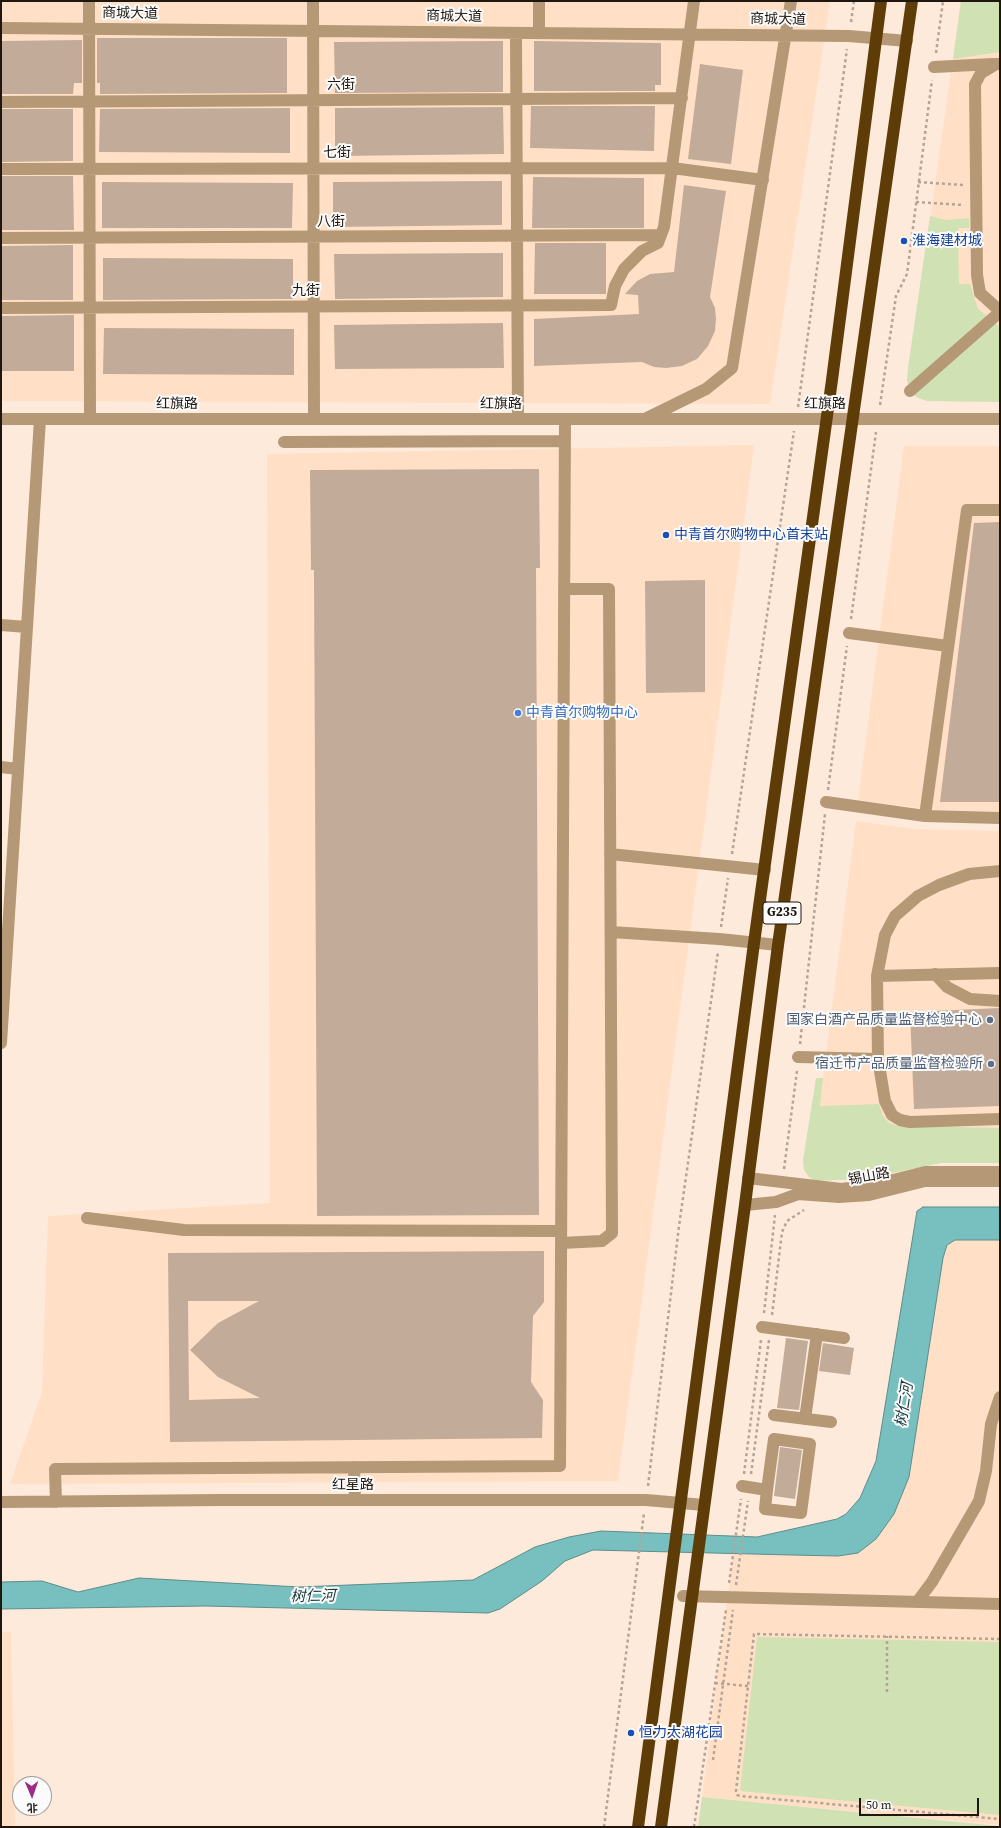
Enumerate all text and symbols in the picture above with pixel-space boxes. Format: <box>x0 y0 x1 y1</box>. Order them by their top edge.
street label: 商城大道 <box>102 5 158 23</box>
street label: 商城大道 <box>426 8 482 26</box>
street label: 商城大道 <box>750 11 806 29</box>
street label: 六街 <box>327 77 355 93</box>
street label: 七街 <box>323 145 351 161</box>
street label: 八街 <box>317 214 345 230</box>
place label: 淮海建材城 <box>912 233 982 249</box>
marker: 淮海建材城 <box>899 236 909 246</box>
street label: 九街 <box>292 283 320 299</box>
street label: 红旗路 <box>156 396 198 412</box>
street label: 红旗路 <box>480 396 522 412</box>
street label: 红旗路 <box>804 396 846 412</box>
place label: 中青首尔购物中心首末站 <box>674 527 828 543</box>
marker: 中青首尔购物中心首末站 <box>661 530 671 540</box>
place label: 中青首尔购物中心 <box>526 705 638 721</box>
marker: 中青首尔购物中心 <box>513 708 523 718</box>
road number: G235 <box>763 902 801 924</box>
place label: 国家白酒产品质量监督检验中心 <box>786 1012 982 1028</box>
marker: 国家白酒产品质量监督检验中心 <box>985 1015 995 1025</box>
place label: 宿迁市产品质量监督检验所 <box>815 1056 983 1072</box>
marker: 宿迁市产品质量监督检验所 <box>986 1059 996 1069</box>
street label: 锡山路 <box>847 1165 891 1189</box>
water label: 树仁河 <box>893 1381 917 1429</box>
street label: 红星路 <box>332 1477 374 1493</box>
water label: 树仁河 <box>290 1588 336 1606</box>
place label: 恒力太湖花园 <box>639 1725 723 1741</box>
marker: 恒力太湖花园 <box>626 1728 636 1738</box>
north arrow <box>12 1776 52 1816</box>
scale bar <box>861 1790 981 1816</box>
text: 50 m <box>866 1797 892 1813</box>
text: 北 <box>27 1800 38 1815</box>

